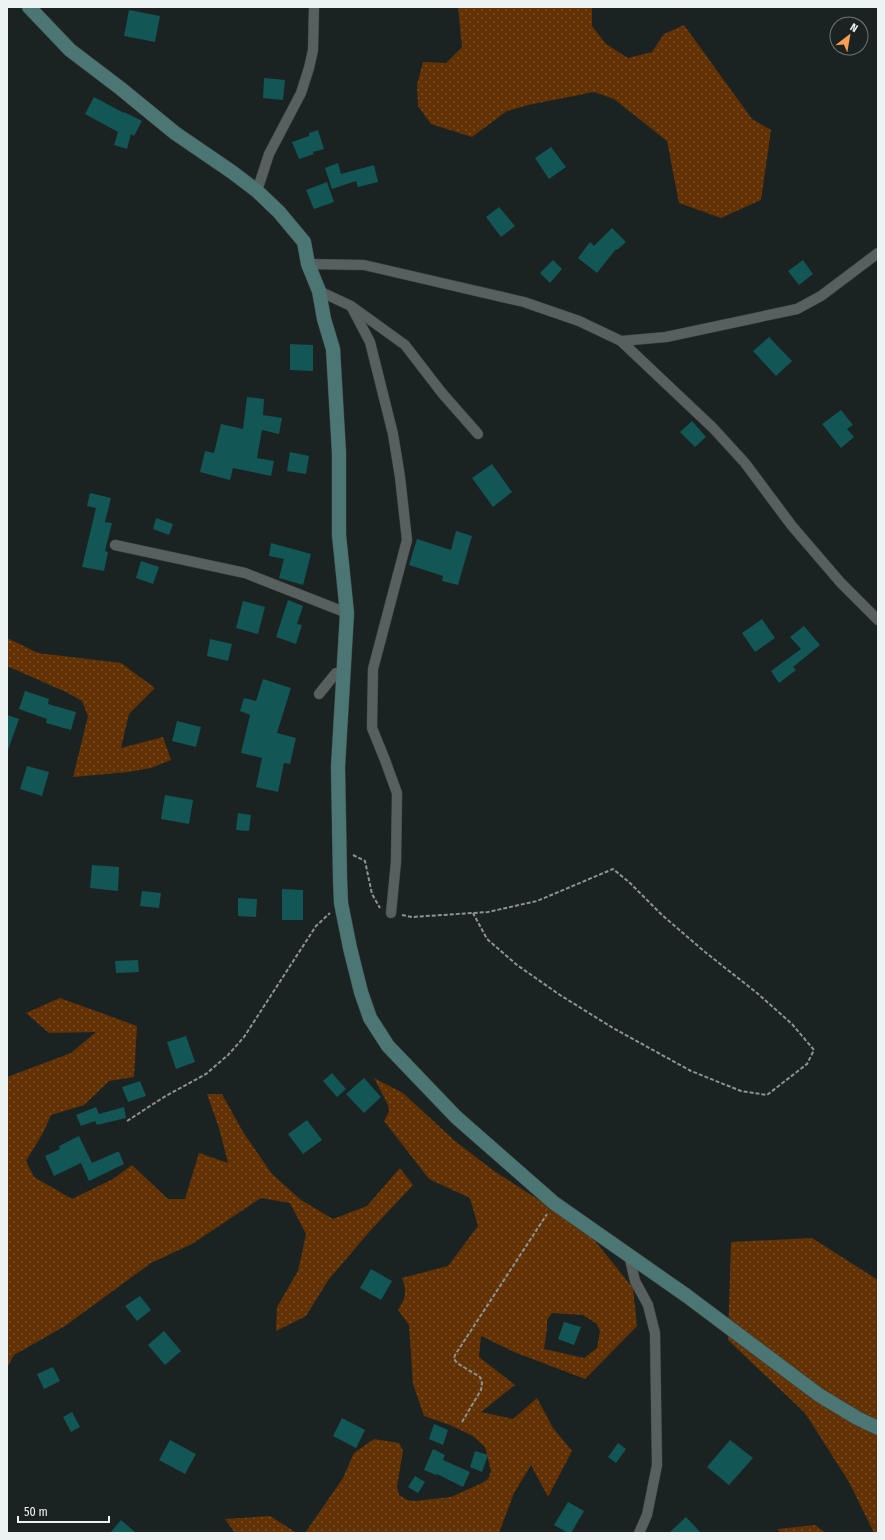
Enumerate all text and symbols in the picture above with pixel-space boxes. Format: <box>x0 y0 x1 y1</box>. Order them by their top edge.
north arrow <box>829 16 869 56</box>
text: N <box>848 21 860 35</box>
scale bar <box>18 1498 109 1524</box>
text: 50 m <box>24 1505 48 1519</box>

